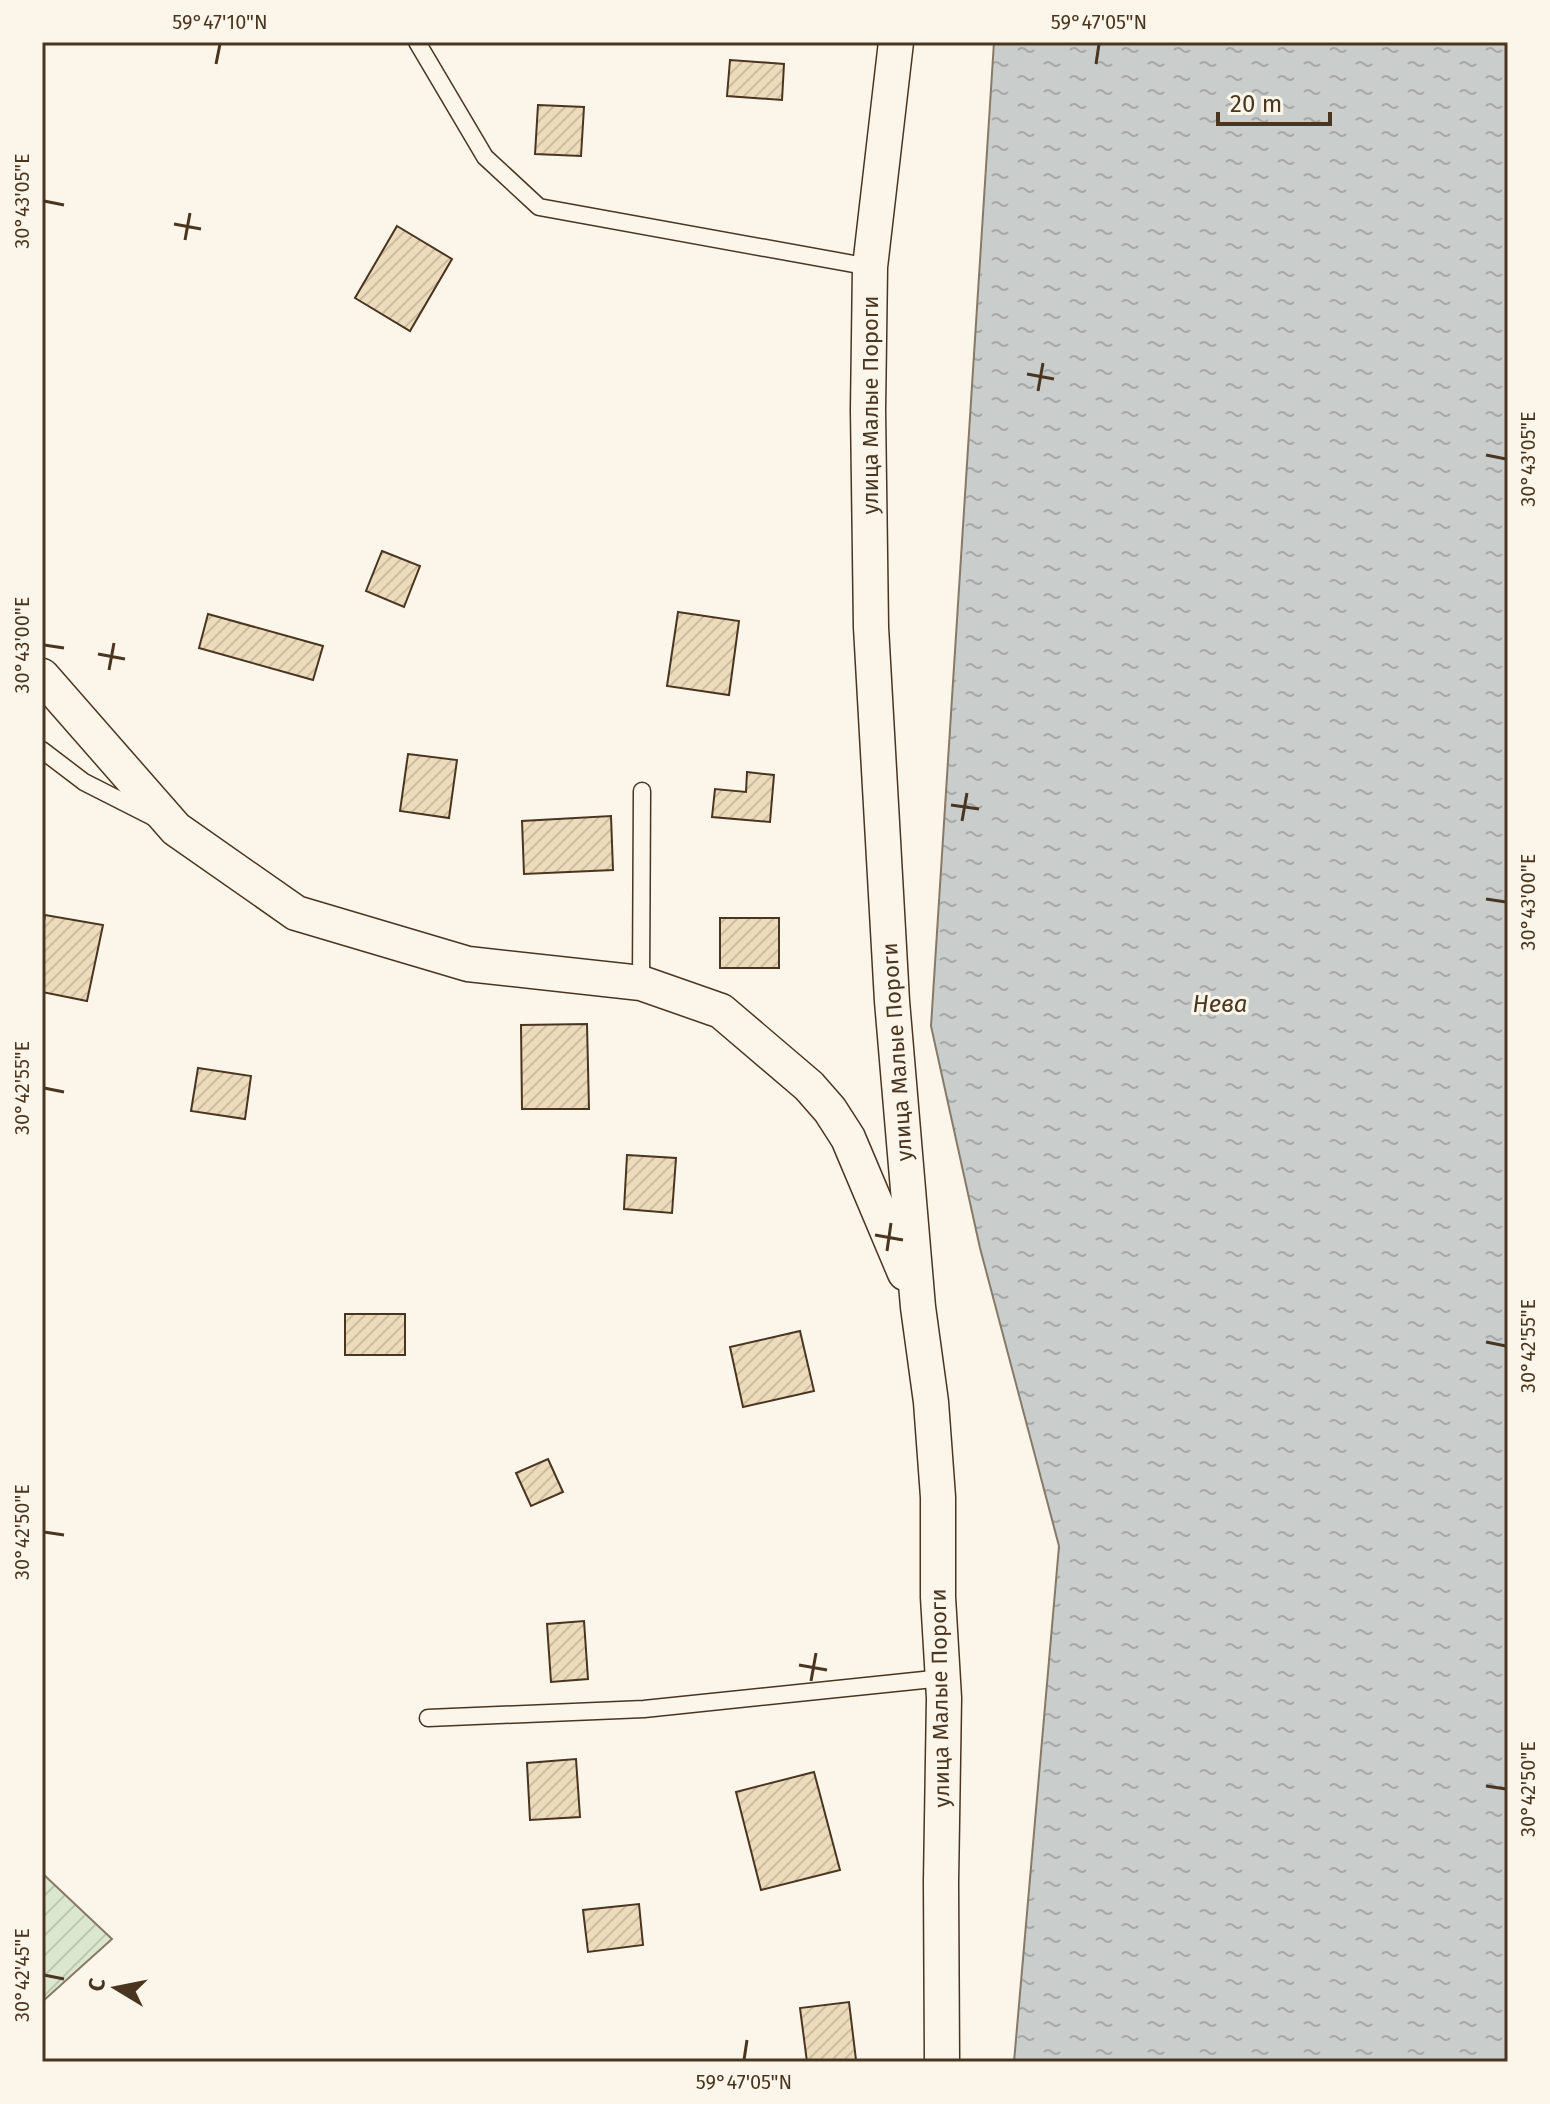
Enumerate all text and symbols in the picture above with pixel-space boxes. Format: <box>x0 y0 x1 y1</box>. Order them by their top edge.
text: 59°47'10"N <box>172 10 268 34</box>
text: 59°47'05"N <box>1051 10 1147 34</box>
scale bar <box>1218 76 1330 126</box>
text: 20 m <box>1230 90 1282 118</box>
text: 30°43'05"E <box>10 153 34 249</box>
street label: улица Малые Пороги <box>857 295 884 515</box>
text: 30°43'05"E <box>1516 411 1540 507</box>
text: 30°43'00"E <box>10 597 34 693</box>
text: 30°43'00"E <box>1516 854 1540 950</box>
street label: улица Малые Пороги <box>876 942 918 1162</box>
water label: Нева <box>1193 990 1247 1018</box>
text: 30°42'55"E <box>10 1041 34 1135</box>
text: 30°42'55"E <box>1516 1299 1540 1393</box>
text: 30°42'50"E <box>10 1484 34 1580</box>
street label: улица Малые Пороги <box>925 1588 955 1808</box>
text: 30°42'50"E <box>1516 1741 1540 1837</box>
text: 30°42'45"E <box>10 1928 34 2022</box>
north arrow <box>76 1948 156 2028</box>
text: С <box>82 1976 111 1993</box>
text: 59°47'05"N <box>696 2070 792 2094</box>

